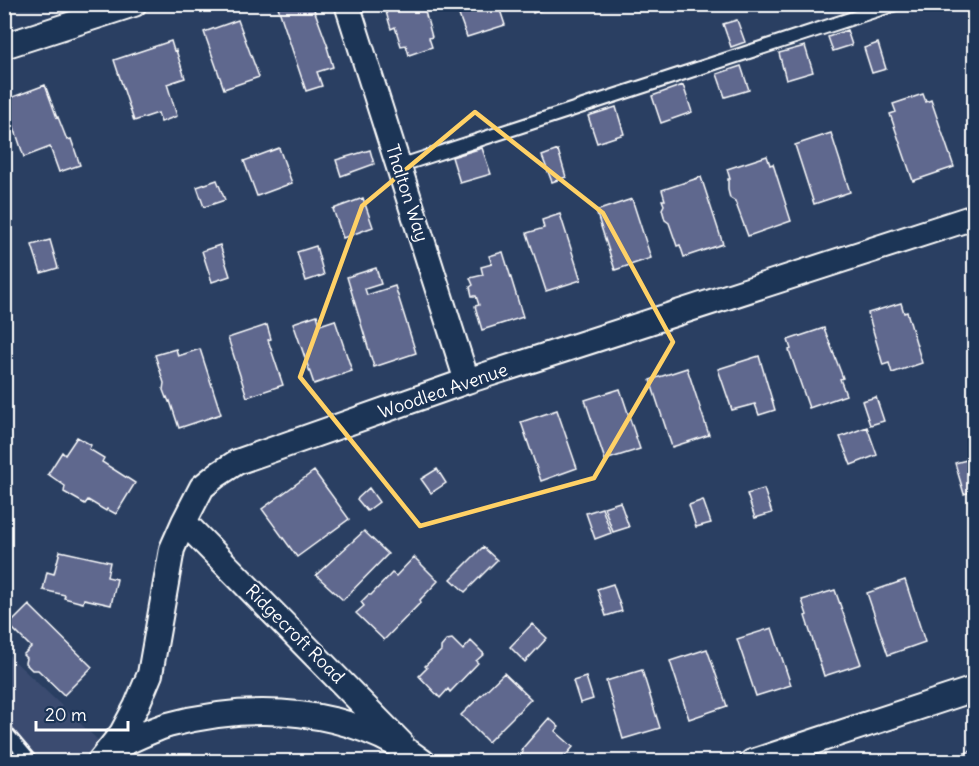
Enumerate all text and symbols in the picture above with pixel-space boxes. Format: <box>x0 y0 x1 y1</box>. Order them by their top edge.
street label: Thalton Way <box>381 141 434 245</box>
street label: Woodlea Avenue <box>375 358 510 423</box>
street label: Ridgecroft Road <box>241 579 350 688</box>
scale bar <box>36 694 128 732</box>
text: 20 m <box>45 703 87 726</box>

